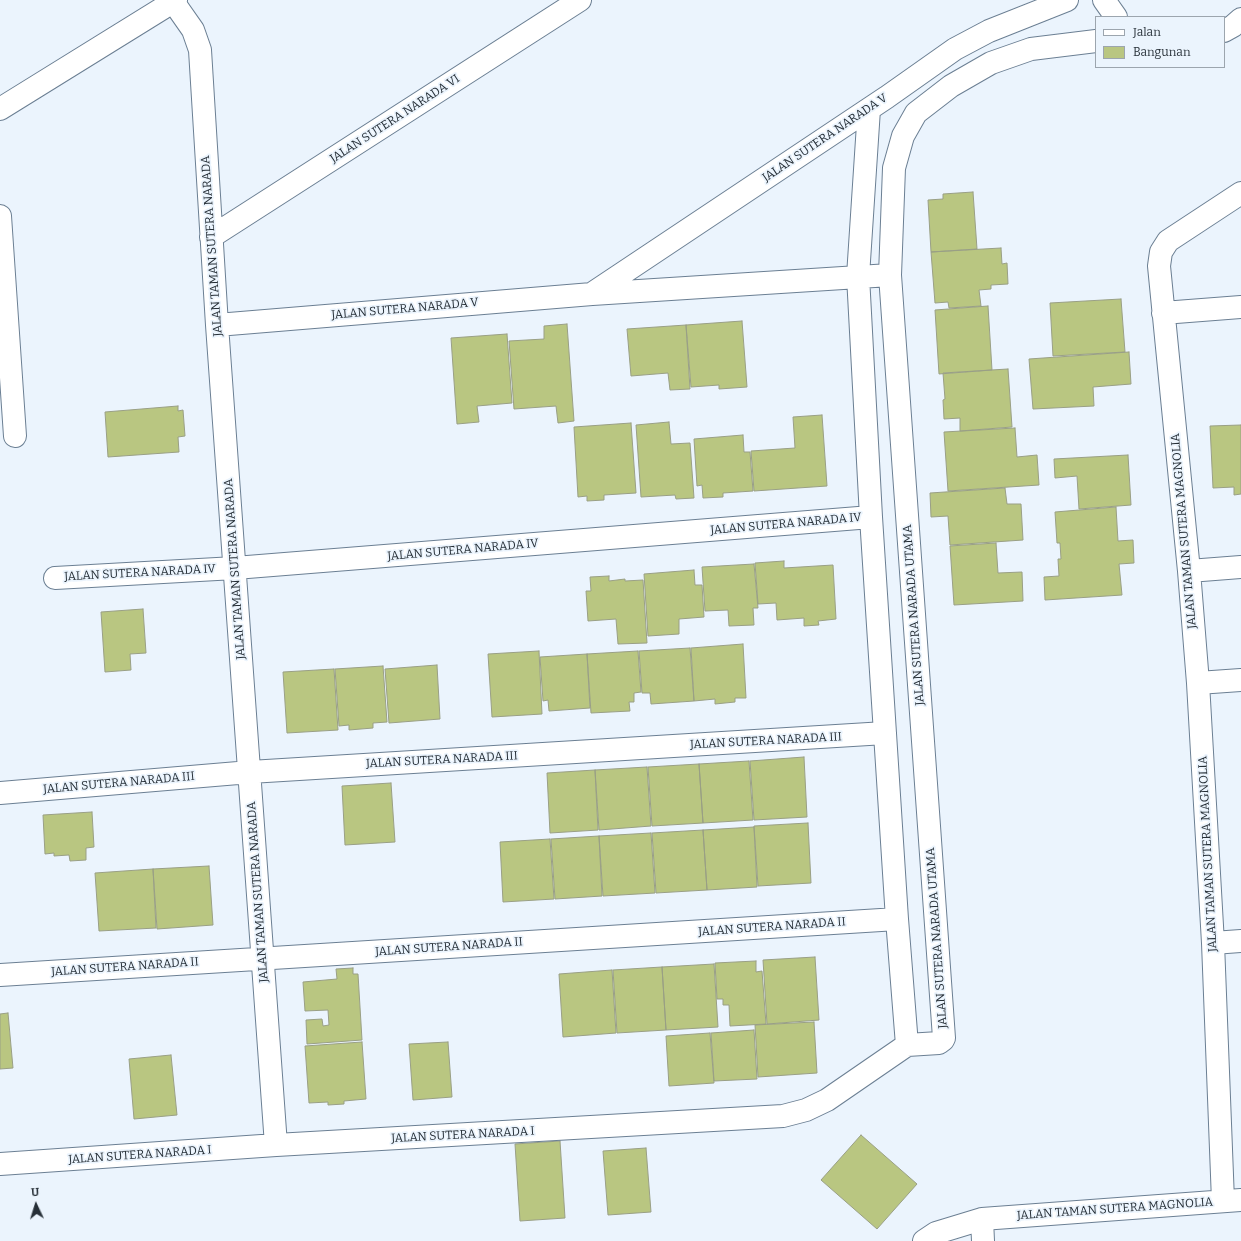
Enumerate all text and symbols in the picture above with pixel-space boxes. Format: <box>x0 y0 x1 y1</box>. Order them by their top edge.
legend <box>1095 16 1225 68</box>
text: Jalan <box>1133 25 1161 39</box>
text: Bangunan <box>1133 45 1191 59</box>
street label: JALAN SUTERA NARADA VI <box>328 72 462 166</box>
street label: JALAN SUTERA NARADA V <box>760 91 890 185</box>
street label: JALAN TAMAN SUTERA NARADA <box>198 155 226 337</box>
street label: JALAN SUTERA NARADA V <box>331 295 479 323</box>
street label: JALAN TAMAN SUTERA MAGNOLIA <box>1168 433 1200 629</box>
street label: JALAN TAMAN SUTERA NARADA <box>221 478 249 660</box>
street label: JALAN SUTERA NARADA IV <box>710 510 862 538</box>
street label: JALAN SUTERA NARADA UTAMA <box>900 524 928 706</box>
street label: JALAN SUTERA NARADA IV <box>387 536 539 564</box>
street label: JALAN SUTERA NARADA IV <box>64 562 216 584</box>
street label: JALAN SUTERA NARADA III <box>690 730 842 752</box>
street label: JALAN SUTERA NARADA III <box>366 749 518 771</box>
street label: JALAN TAMAN SUTERA MAGNOLIA <box>1196 756 1220 952</box>
street label: JALAN SUTERA NARADA III <box>43 769 195 797</box>
street label: JALAN TAMAN SUTERA NARADA <box>244 801 272 983</box>
street label: JALAN SUTERA NARADA UTAMA <box>923 847 951 1029</box>
street label: JALAN SUTERA NARADA II <box>698 915 846 939</box>
street label: JALAN SUTERA NARADA II <box>375 935 523 959</box>
street label: JALAN SUTERA NARADA II <box>51 955 199 979</box>
street label: JALAN SUTERA NARADA I <box>391 1124 535 1146</box>
street label: JALAN SUTERA NARADA I <box>68 1143 212 1167</box>
north arrow <box>16 1185 56 1225</box>
text: U <box>31 1186 40 1199</box>
street label: JALAN TAMAN SUTERA MAGNOLIA <box>1017 1195 1213 1223</box>

